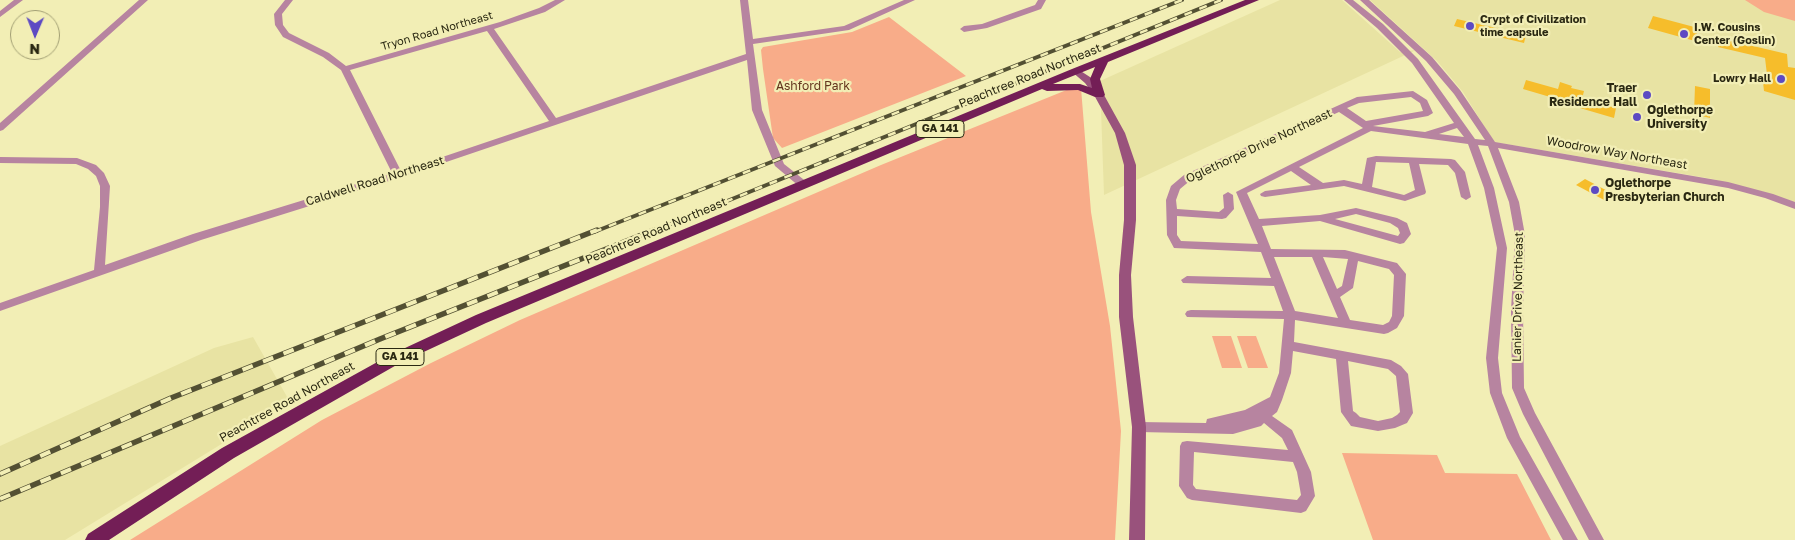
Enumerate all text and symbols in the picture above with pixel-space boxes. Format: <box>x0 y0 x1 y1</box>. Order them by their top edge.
street label: Tryon Road Northeast <box>380 9 494 53</box>
north arrow <box>10 10 60 60</box>
place label: Crypt of Civilization time capsule <box>1480 13 1586 39</box>
marker: Crypt of Civilization time capsule <box>1464 20 1476 32</box>
place label: I.W. Cousins Center (Goslin) <box>1694 21 1775 47</box>
marker: I.W. Cousins Center (Goslin) <box>1678 28 1690 40</box>
text: N <box>29 41 40 58</box>
street label: Peachtree Road Northeast <box>957 41 1103 111</box>
place label: Lowry Hall <box>1713 72 1771 86</box>
marker: Lowry Hall <box>1775 73 1787 85</box>
park label: Ashford Park <box>776 79 850 93</box>
place label: Traer Residence Hall <box>1549 81 1637 109</box>
marker: Traer Residence Hall <box>1641 89 1653 101</box>
place label: Oglethorpe University <box>1647 103 1713 131</box>
street label: Oglethorpe Drive Northeast <box>1184 106 1334 186</box>
marker: Oglethorpe University <box>1631 111 1643 123</box>
road number: GA 141 <box>916 120 964 138</box>
street label: Woodrow Way Northeast <box>1545 134 1689 172</box>
street label: Caldwell Road Northeast <box>304 153 446 209</box>
place label: Oglethorpe Presbyterian Church <box>1605 176 1725 204</box>
marker: Oglethorpe Presbyterian Church <box>1589 184 1601 196</box>
street label: Peachtree Road Northeast <box>583 195 729 267</box>
street label: Lanier Drive Northeast <box>1510 232 1526 362</box>
road number: GA 141 <box>376 348 424 366</box>
street label: Peachtree Road Northeast <box>217 359 357 445</box>

